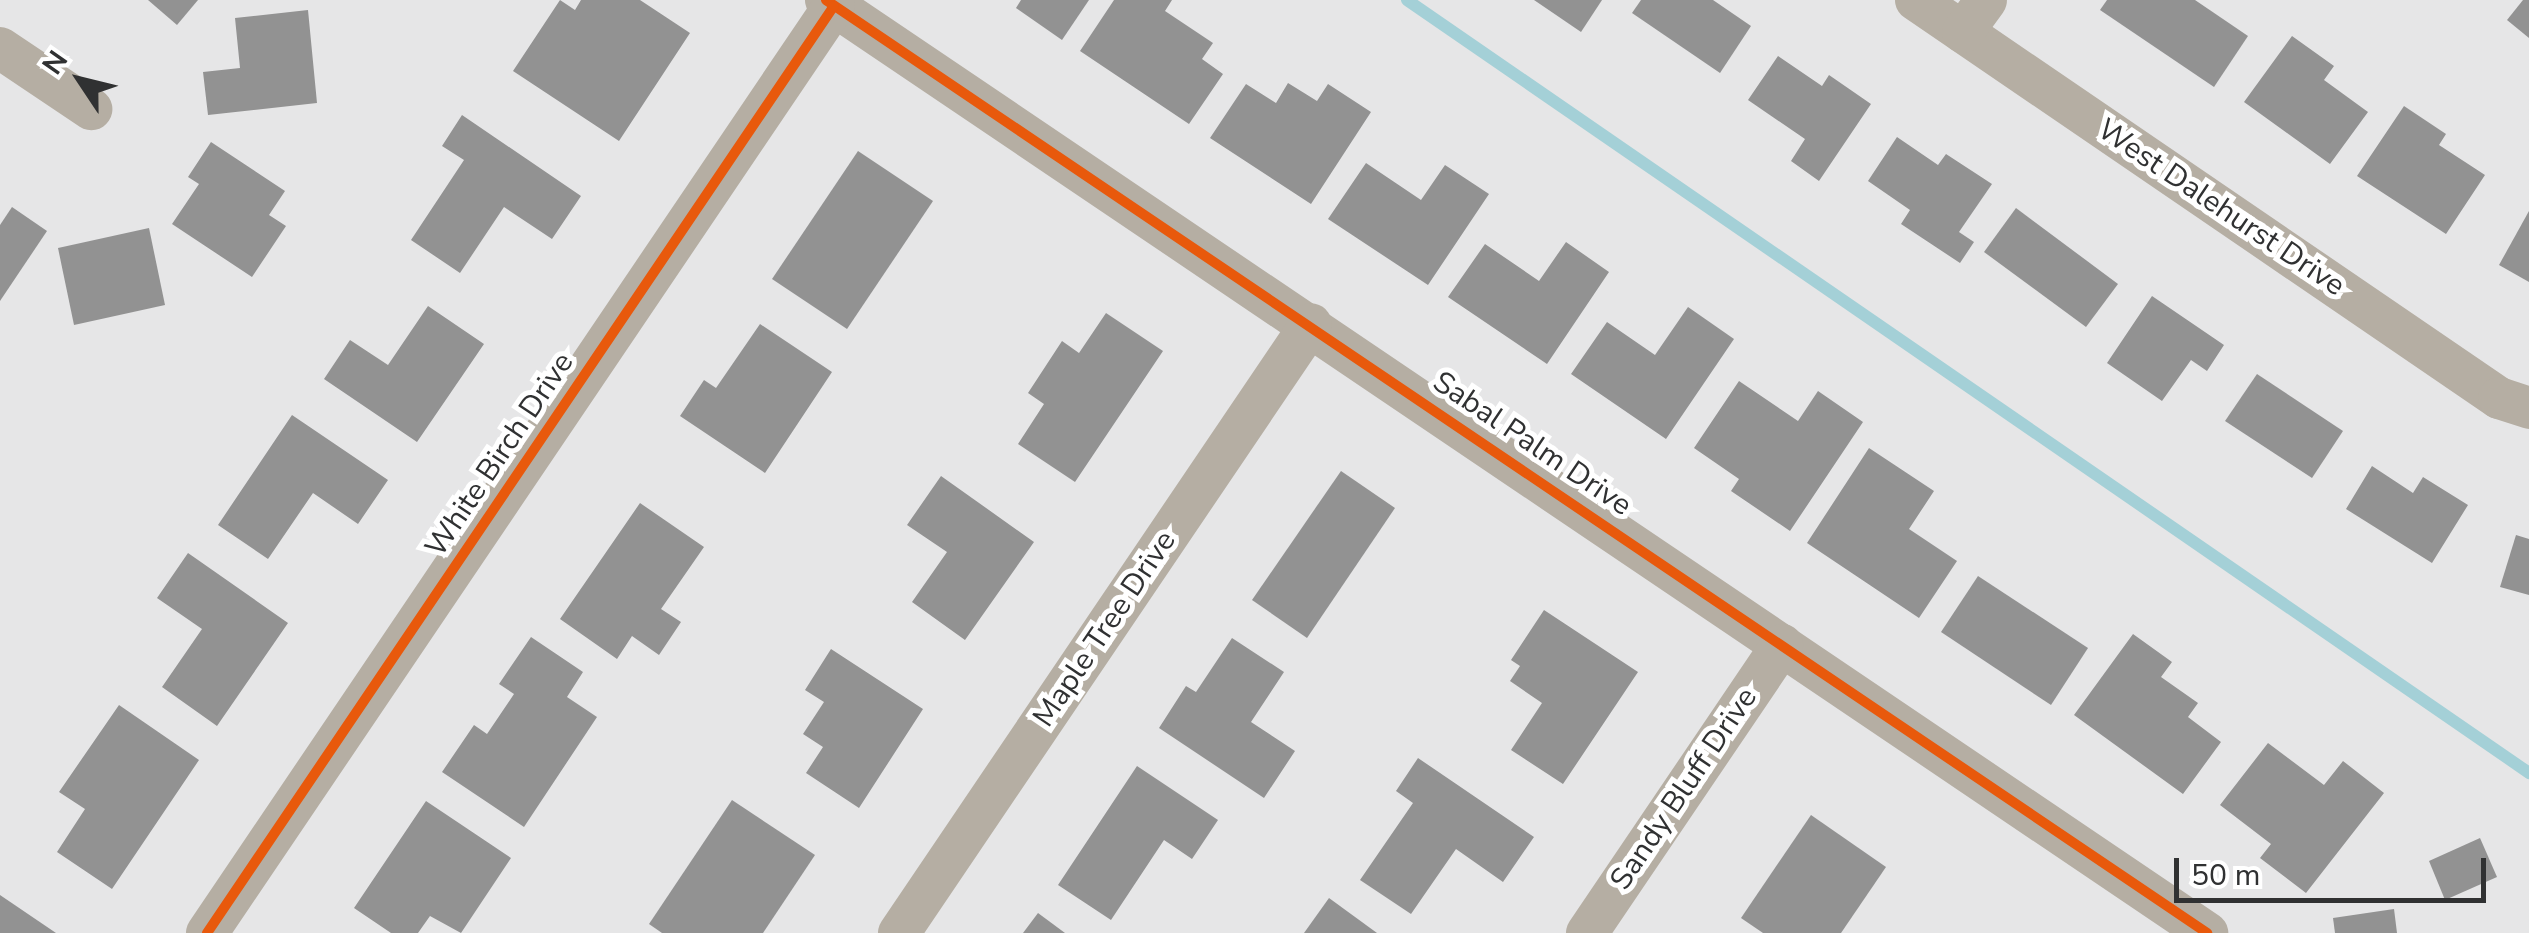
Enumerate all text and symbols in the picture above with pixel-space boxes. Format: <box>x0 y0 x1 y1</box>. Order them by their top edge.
north arrow <box>30 30 130 130</box>
text: N <box>34 43 77 82</box>
street label: West Dalehurst Drive <box>2090 112 2352 304</box>
street label: White Birch Drive <box>418 346 582 564</box>
street label: Sabal Palm Drive <box>1426 364 1638 524</box>
street label: Maple Tree Drive <box>1026 524 1184 734</box>
street label: Sandy Bluff Drive <box>1603 681 1765 897</box>
scale bar <box>2179 838 2492 900</box>
text: 50 m <box>2191 855 2260 896</box>

